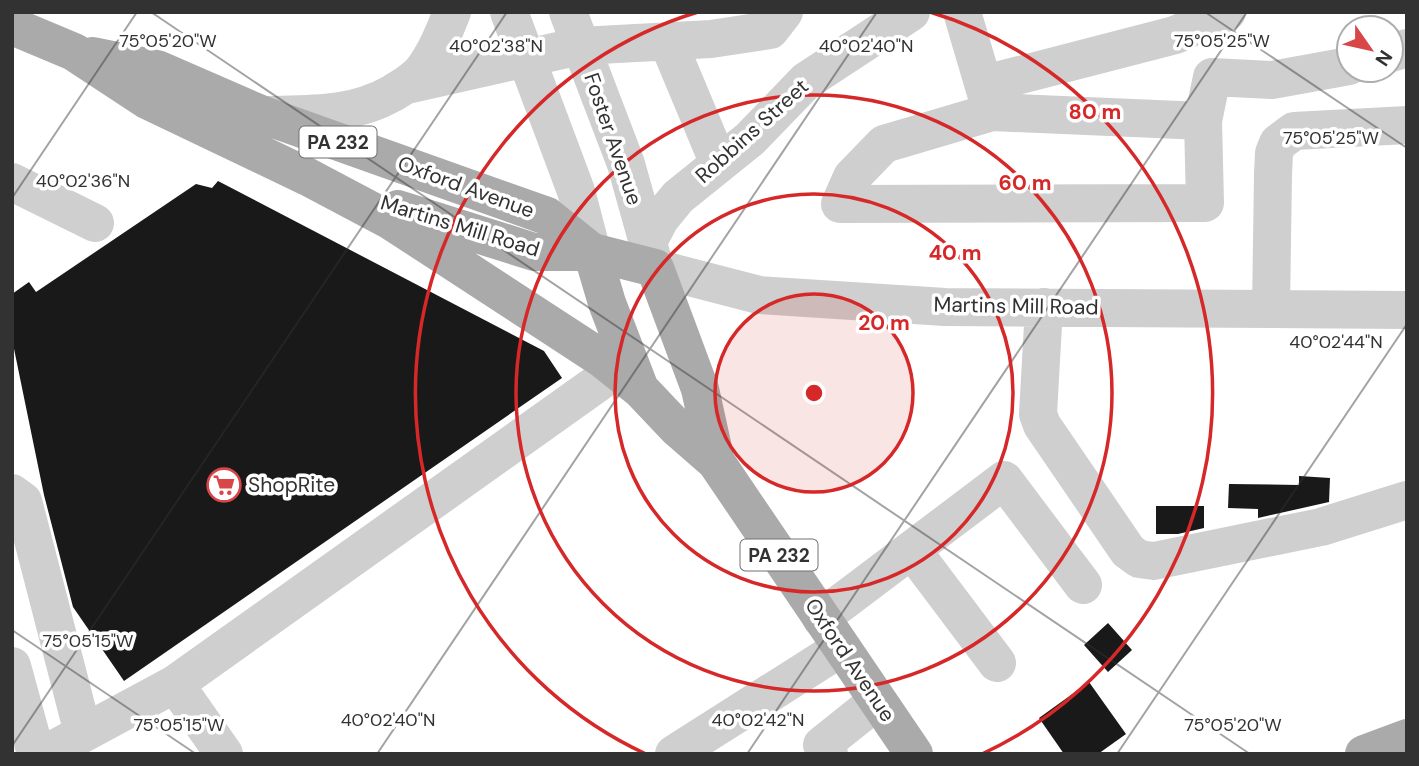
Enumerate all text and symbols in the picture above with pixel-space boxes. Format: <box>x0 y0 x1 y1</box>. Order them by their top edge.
north arrow <box>1335 14 1405 84</box>
text: 75°05'20"W <box>119 29 217 53</box>
text: 75°05'25"W <box>1174 29 1270 53</box>
text: 40°02'38"N <box>449 34 543 58</box>
text: 40°02'40"N <box>819 34 913 58</box>
text: N <box>1369 45 1398 71</box>
street label: Foster Avenue <box>577 69 649 209</box>
street label: Robbins Street <box>689 73 815 189</box>
text: 80 m <box>1069 98 1121 126</box>
road number: PA 232 <box>300 126 376 158</box>
text: 75°05'25"W <box>1283 126 1379 150</box>
street label: Oxford Avenue <box>394 149 538 225</box>
text: 40°02'36"N <box>36 169 130 193</box>
text: 60 m <box>999 169 1051 197</box>
street label: Martins Mill Road <box>377 189 543 263</box>
text: 40 m <box>928 239 982 267</box>
street label: Martins Mill Road <box>933 291 1099 321</box>
text: 20 m <box>858 309 910 337</box>
text: 40°02'44"N <box>1289 330 1383 354</box>
centre of rings <box>802 381 826 405</box>
supermarket icon: ShopRite <box>205 466 243 504</box>
place label: ShopRite <box>248 471 335 499</box>
road number: PA 232 <box>740 540 818 570</box>
street label: Oxford Avenue <box>798 593 902 727</box>
text: 75°05'15"W <box>42 629 134 653</box>
text: 40°02'40"N <box>341 708 435 732</box>
text: 40°02'42"N <box>712 708 804 732</box>
text: 75°05'15"W <box>133 713 225 737</box>
text: 75°05'20"W <box>1184 713 1282 737</box>

